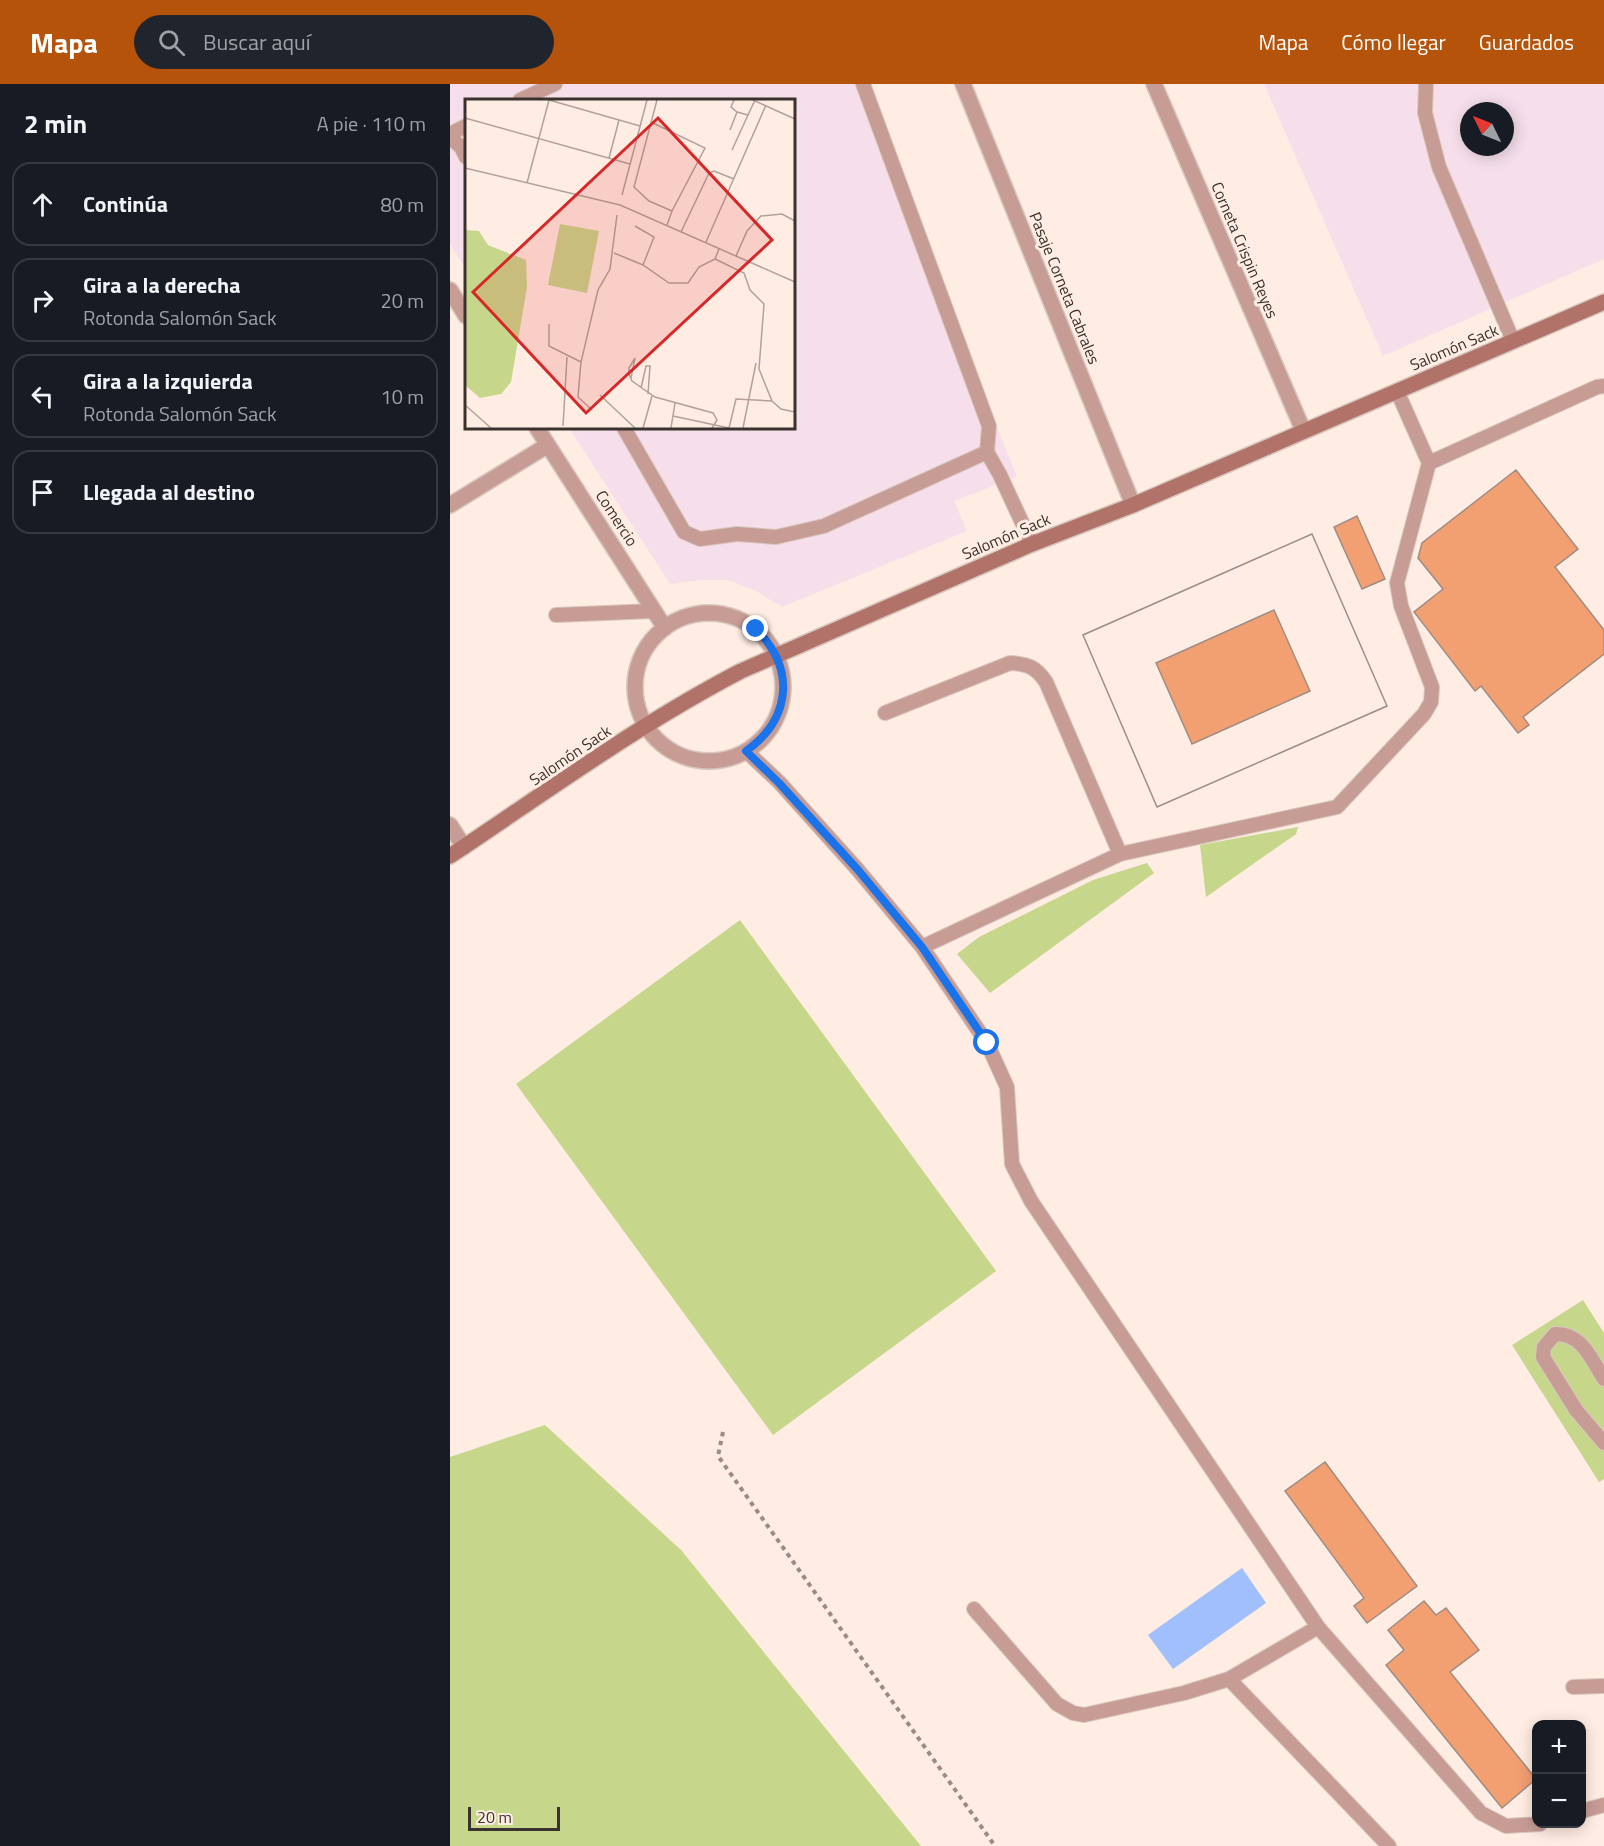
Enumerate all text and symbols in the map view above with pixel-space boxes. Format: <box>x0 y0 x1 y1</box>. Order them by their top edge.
search box <box>134 15 554 69</box>
text: Mapa <box>30 21 98 64</box>
text: Buscar aquí <box>203 25 311 59</box>
icon: search <box>155 26 188 59</box>
text: Mapa <box>1259 26 1308 58</box>
text: Cómo llegar <box>1341 26 1446 58</box>
text: Guardados <box>1479 26 1574 58</box>
inset map <box>465 99 795 429</box>
north arrow <box>1460 102 1514 156</box>
text: 2 min <box>24 104 87 143</box>
text: A pie · 110 m <box>317 108 426 139</box>
street label: Corneta Crispin Reyes <box>1205 178 1285 322</box>
text: Continúa <box>83 187 168 221</box>
icon: ahead <box>26 188 59 221</box>
text: 80 m <box>380 189 424 220</box>
street label: Pasaje Corneta Cabrales <box>1023 208 1107 368</box>
text: Gira a la derecha <box>83 268 240 302</box>
icon: right <box>26 284 59 317</box>
text: 20 m <box>380 285 424 316</box>
text: Rotonda Salomón Sack <box>83 302 277 333</box>
street label: Salomón Sack <box>1406 317 1502 376</box>
text: Gira a la izquierda <box>83 364 253 398</box>
icon: left <box>26 380 59 413</box>
text: 10 m <box>380 381 424 412</box>
text: Rotonda Salomón Sack <box>83 398 277 429</box>
text: Llegada al destino <box>83 475 255 509</box>
icon: arrive <box>26 476 59 509</box>
street label: Comercio <box>590 485 644 551</box>
street label: Salomón Sack <box>958 506 1054 565</box>
route end <box>742 615 768 641</box>
street label: Salomón Sack <box>524 719 616 791</box>
route start <box>973 1029 999 1055</box>
map controls <box>1532 1720 1586 1828</box>
button: + <box>1532 1720 1586 1774</box>
button: − <box>1532 1774 1586 1828</box>
scale bar <box>468 1804 560 1832</box>
text: 20 m <box>477 1805 512 1829</box>

